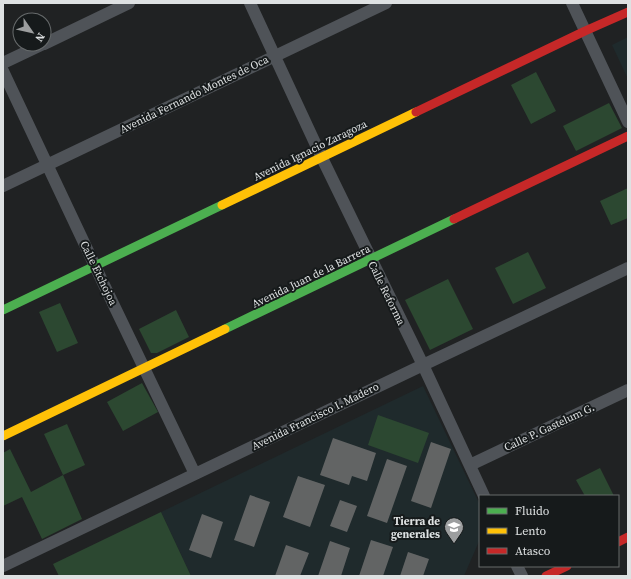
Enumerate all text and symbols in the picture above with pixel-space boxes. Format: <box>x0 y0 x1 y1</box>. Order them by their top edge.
north arrow <box>12 12 52 52</box>
text: N <box>31 30 48 45</box>
street label: Avenida Fernando Montes de Oca <box>117 52 271 137</box>
street label: Avenida Ignacio Zaragoza <box>251 116 370 185</box>
street label: Calle Etchojoa <box>76 238 121 308</box>
street label: Avenida Juan de la Barrera <box>250 241 373 312</box>
street label: Calle Reforma <box>365 259 409 328</box>
street label: Avenida Francisco I. Madero <box>249 379 381 454</box>
street label: Calle P. Gastelum G. <box>502 400 597 455</box>
legend <box>479 495 619 567</box>
text: Fluido <box>515 503 550 519</box>
place label: Tierra de generales <box>391 514 440 542</box>
school or university icon: Tierra de generales <box>443 516 465 544</box>
text: Lento <box>515 523 546 539</box>
text: Atasco <box>515 543 551 559</box>

